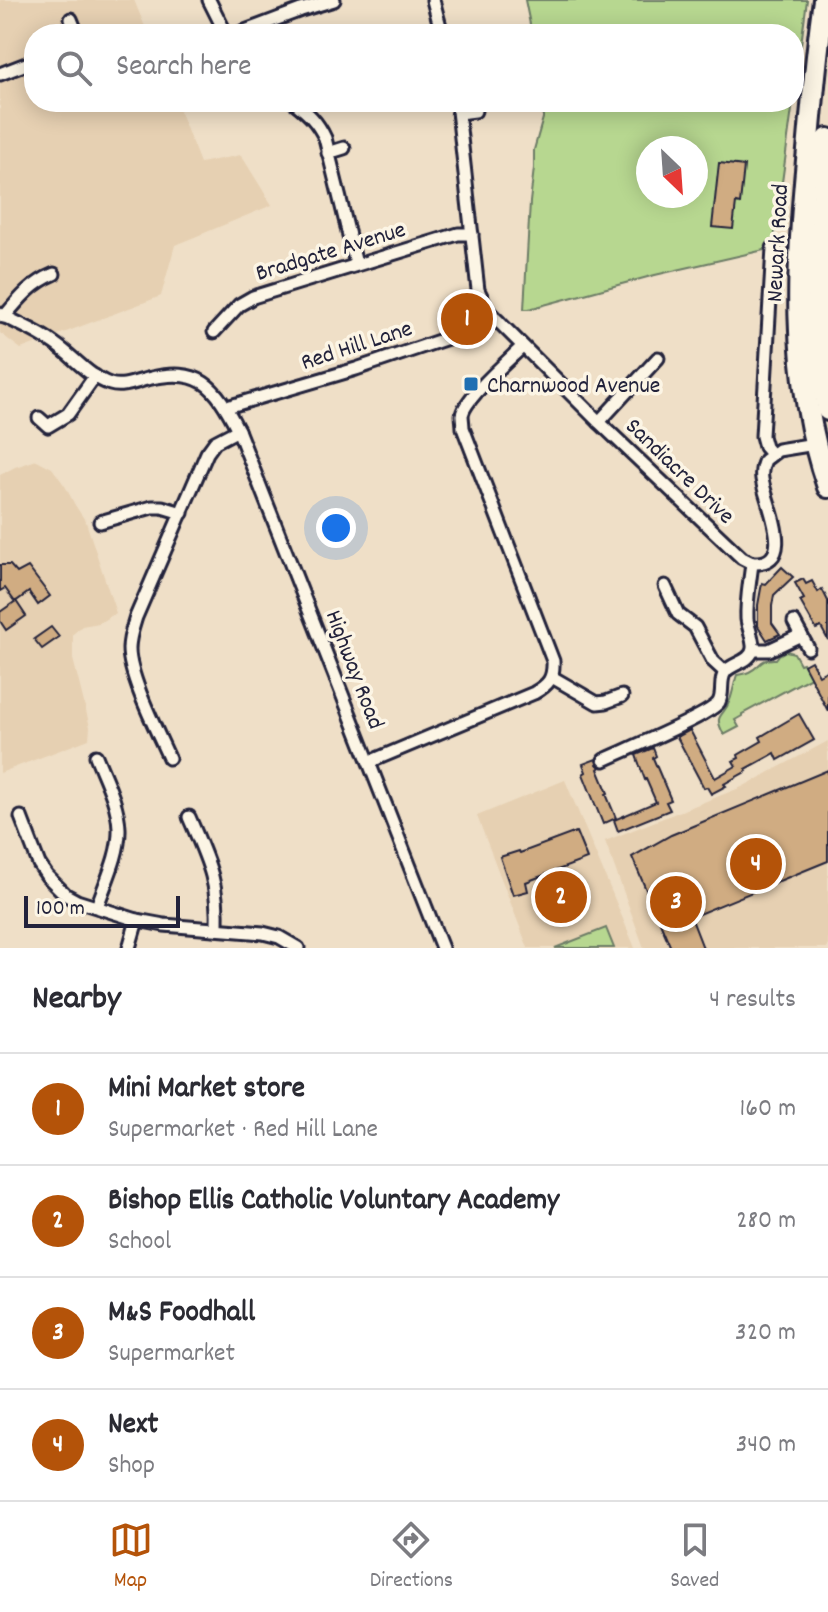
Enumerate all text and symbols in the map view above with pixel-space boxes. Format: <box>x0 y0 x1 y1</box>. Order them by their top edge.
search box <box>24 24 804 112</box>
icon: search <box>52 46 96 90</box>
text: Search here <box>116 47 252 90</box>
north arrow <box>636 136 708 208</box>
street label: Newark Road <box>759 183 799 303</box>
street label: Bradgate Avenue <box>252 214 410 292</box>
pin: 1 <box>441 289 493 349</box>
street label: Red Hill Lane <box>297 313 417 381</box>
place label: Charnwood Avenue <box>487 370 660 404</box>
marker: Charnwood Avenue <box>462 375 480 393</box>
street label: Sandiacre Drive <box>617 411 741 533</box>
your location <box>316 508 356 548</box>
street label: Highway Road <box>315 606 391 735</box>
pin: 4 <box>730 834 782 894</box>
pin: 2 <box>535 867 587 927</box>
pin: 3 <box>650 872 702 932</box>
scale bar <box>24 892 180 928</box>
text: 100 m <box>36 894 85 925</box>
text: Nearby <box>32 976 121 1025</box>
text: 4 results <box>709 982 796 1019</box>
text: Mini Market store <box>108 1069 305 1112</box>
text: 1 <box>55 1091 61 1128</box>
text: 160 m <box>740 1091 796 1128</box>
text: Supermarket · Red Hill Lane <box>108 1112 378 1149</box>
text: Bishop Ellis Catholic Voluntary Academy <box>108 1181 559 1224</box>
text: 2 <box>52 1203 64 1240</box>
text: 280 m <box>736 1203 796 1240</box>
text: School <box>108 1224 171 1261</box>
text: M&S Foodhall <box>108 1293 255 1336</box>
text: 3 <box>52 1315 64 1352</box>
text: 320 m <box>735 1315 796 1352</box>
text: Supermarket <box>108 1336 235 1373</box>
text: Next <box>108 1405 158 1448</box>
text: 4 <box>53 1427 63 1464</box>
text: 340 m <box>736 1427 796 1464</box>
text: Shop <box>108 1448 155 1485</box>
tab: Map <box>109 1518 153 1597</box>
tab: Directions <box>370 1518 453 1597</box>
tab: Saved <box>670 1518 719 1597</box>

